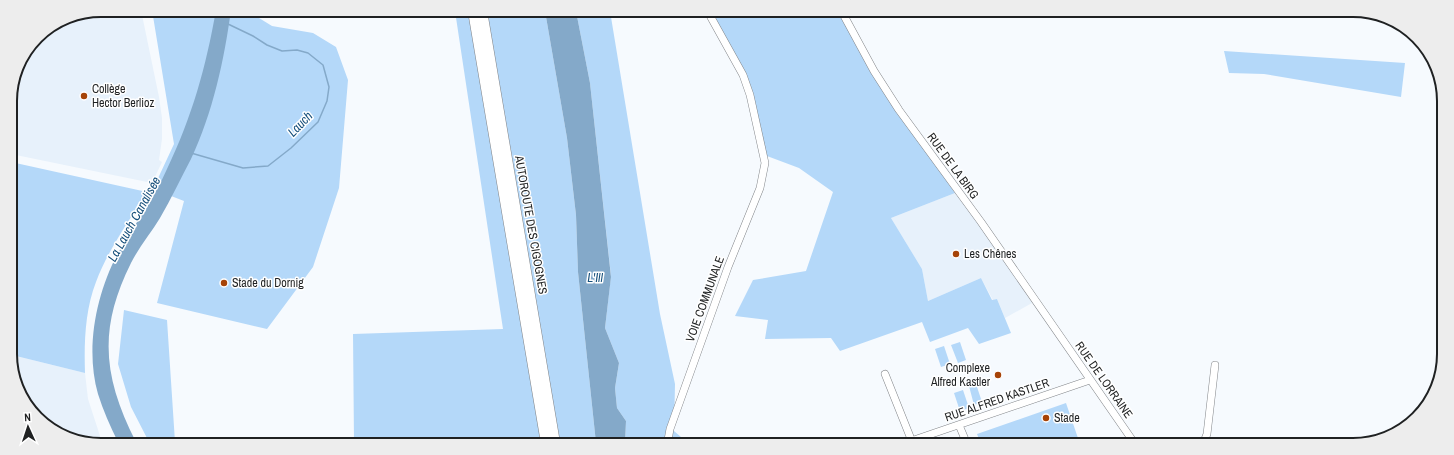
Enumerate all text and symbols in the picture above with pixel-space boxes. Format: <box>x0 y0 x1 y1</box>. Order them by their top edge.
place label: Collège Hector Berlioz <box>92 81 154 111</box>
marker: Collège Hector Berlioz <box>79 91 89 101</box>
water label: Lauch <box>284 108 316 140</box>
street label: RUE DE LA BIRG <box>924 130 982 202</box>
street label: AUTOROUTE DES CIGOGNES <box>511 154 551 296</box>
water label: La Lauch Canalisée <box>104 173 164 265</box>
place label: Les Chênes <box>964 246 1017 262</box>
marker: Les Chênes <box>951 249 961 259</box>
street label: VOIE COMMUNALE <box>682 254 728 344</box>
water label: L'Ill <box>587 269 603 286</box>
place label: Stade du Dornig <box>232 275 304 291</box>
marker: Stade du Dornig <box>219 278 229 288</box>
street label: RUE DE LORRAINE <box>1072 338 1136 422</box>
place label: Complexe Alfred Kastler <box>930 360 991 390</box>
marker: Complexe Alfred Kastler <box>993 370 1003 380</box>
street label: RUE ALFRED KASTLER <box>943 375 1051 425</box>
north arrow <box>8 407 48 447</box>
text: N <box>24 410 31 424</box>
place label: Stade <box>1054 410 1080 426</box>
marker: Stade <box>1041 413 1051 423</box>

